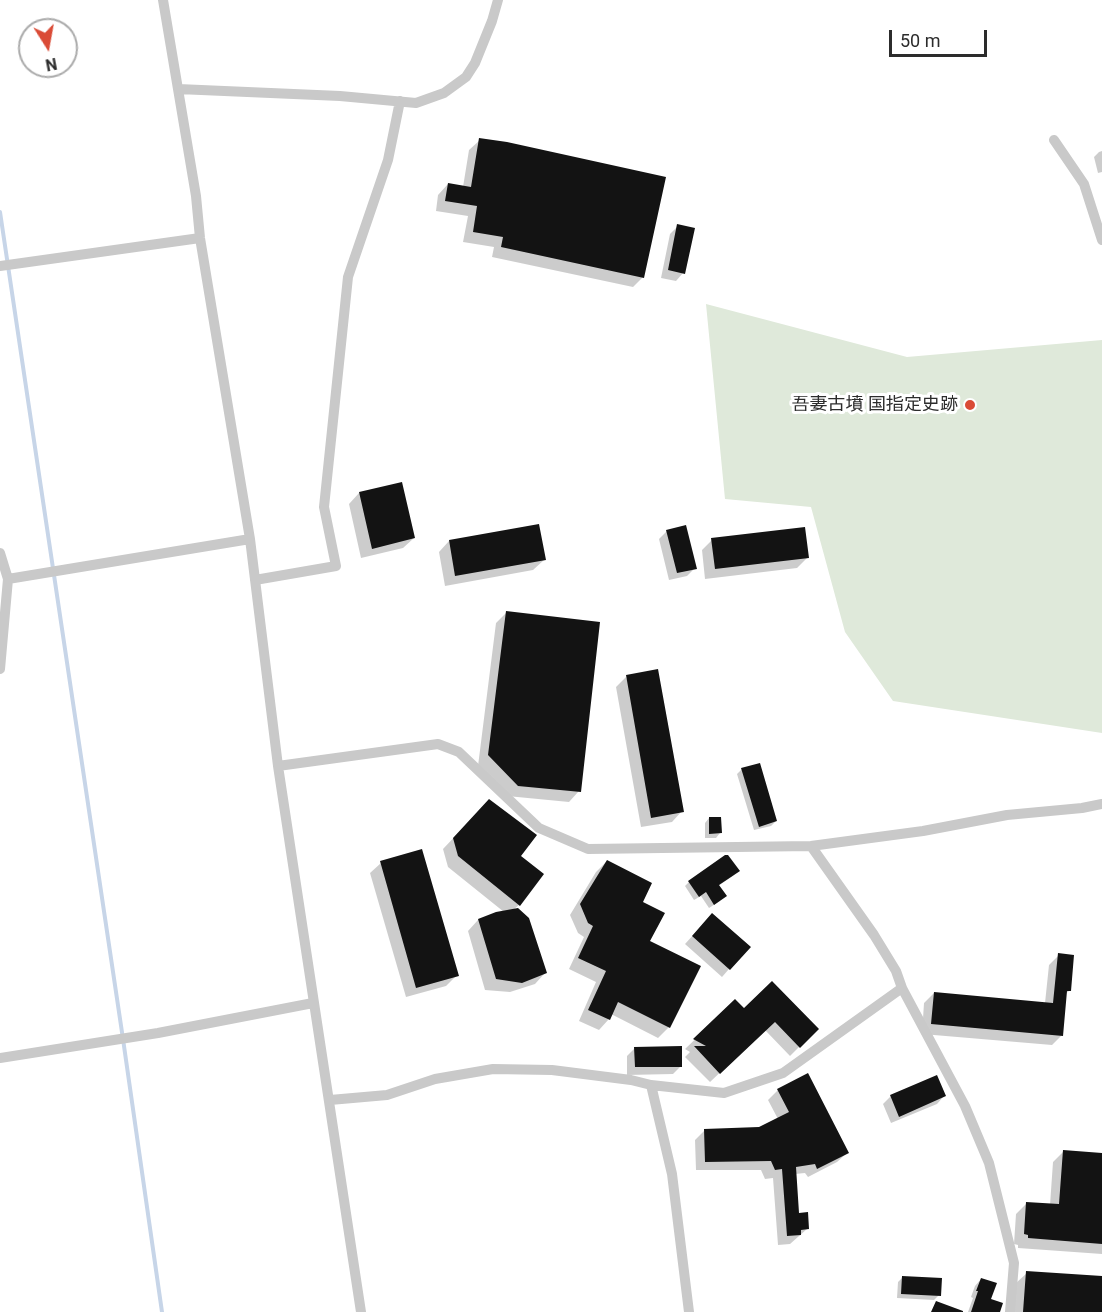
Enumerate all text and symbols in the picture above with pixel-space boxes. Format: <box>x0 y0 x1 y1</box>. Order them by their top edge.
north arrow <box>18 18 78 78</box>
scale bar <box>892 18 990 56</box>
text: 50 m <box>900 30 940 51</box>
text: N <box>44 54 59 75</box>
place label: 吾妻古墳 国指定史跡 <box>792 394 958 416</box>
marker: 吾妻古墳 国指定史跡 <box>963 398 977 412</box>

